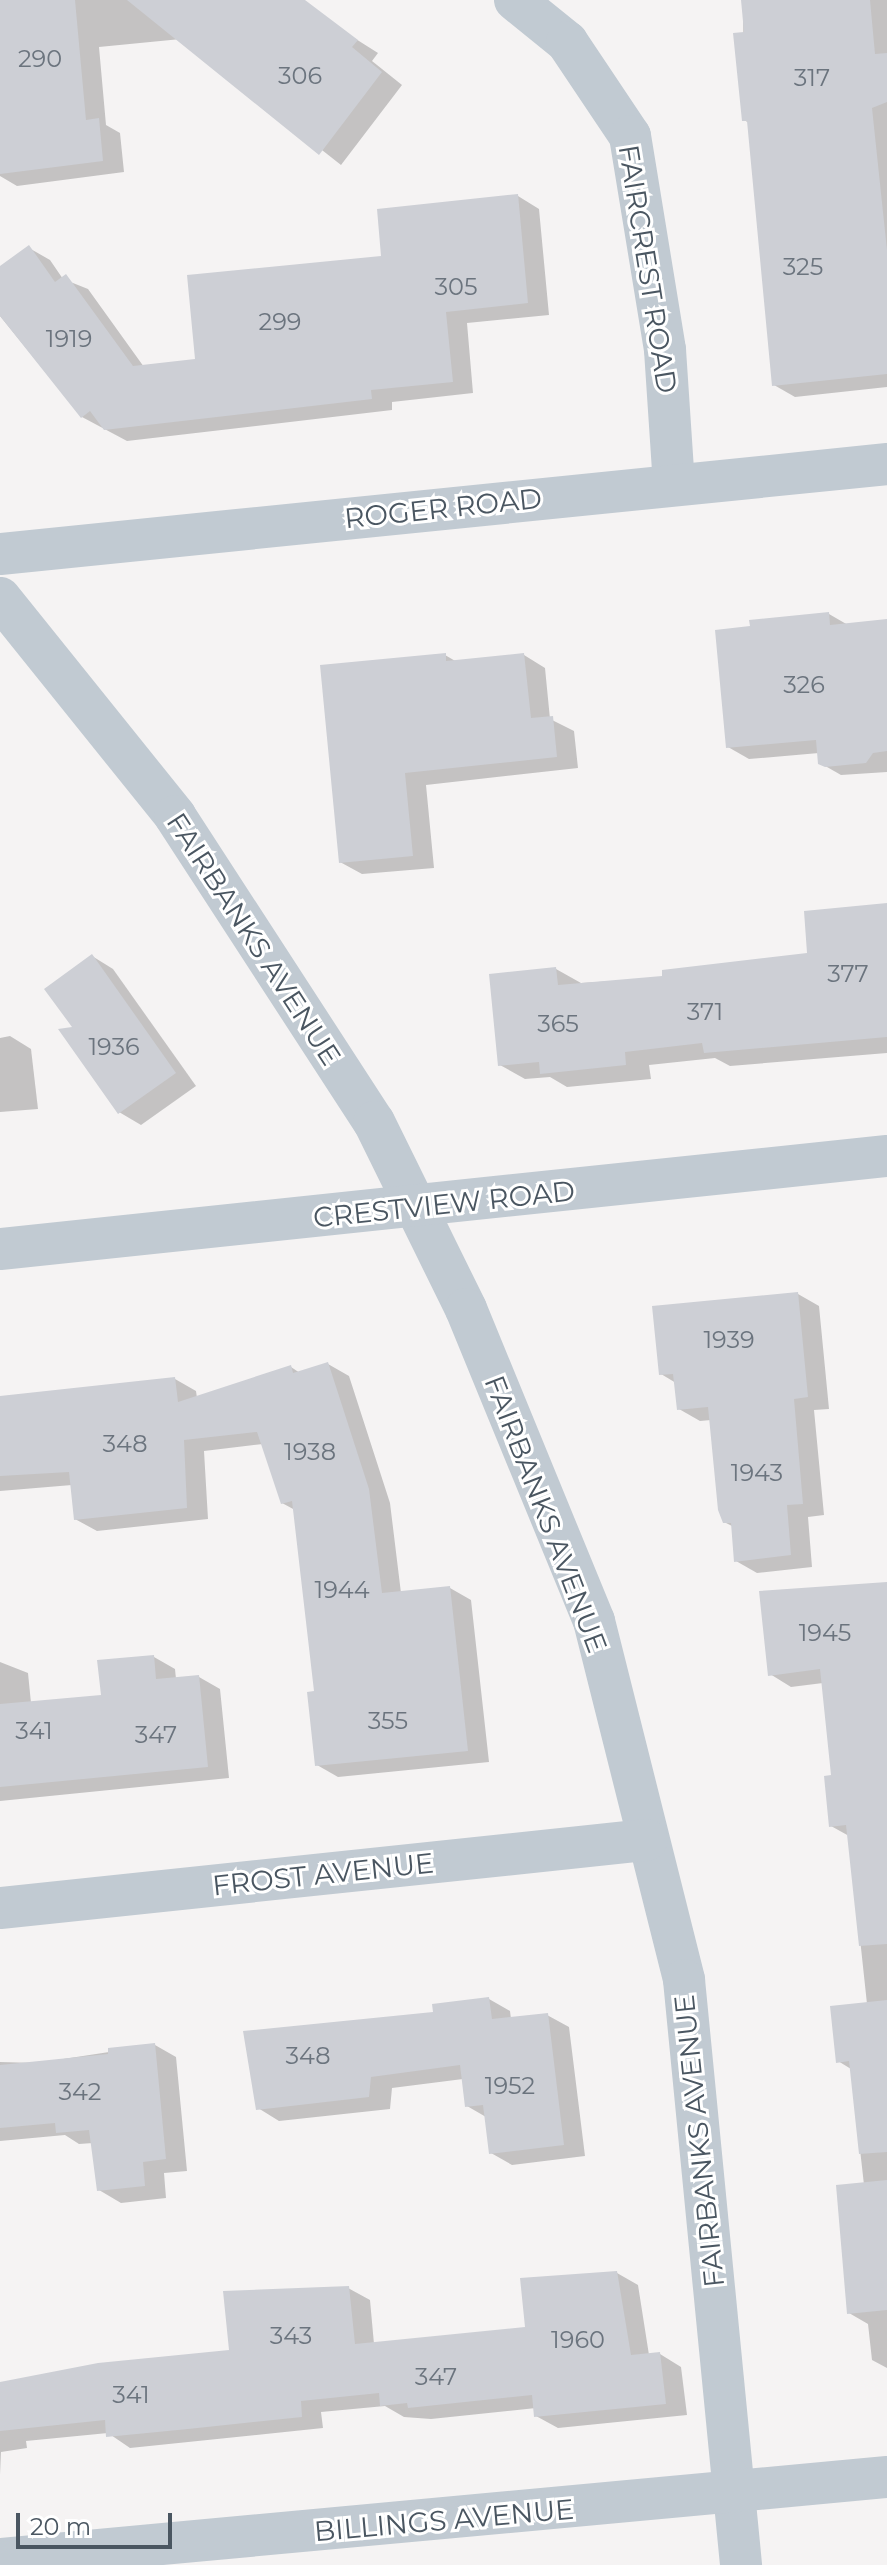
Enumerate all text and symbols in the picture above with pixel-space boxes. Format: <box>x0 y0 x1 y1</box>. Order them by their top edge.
house number: 290 <box>18 45 62 73</box>
house number: 306 <box>278 62 322 90</box>
house number: 317 <box>794 64 830 92</box>
street label: FAIRCREST ROAD <box>612 142 684 396</box>
house number: 325 <box>783 253 823 281</box>
house number: 305 <box>434 273 478 301</box>
house number: 299 <box>259 308 301 336</box>
house number: 1919 <box>46 325 92 353</box>
street label: ROGER ROAD <box>343 481 543 535</box>
house number: 326 <box>783 671 825 699</box>
street label: FAIRBANKS AVENUE <box>160 807 348 1071</box>
house number: 377 <box>827 960 869 988</box>
house number: 371 <box>687 998 723 1026</box>
house number: 365 <box>537 1010 579 1038</box>
house number: 1936 <box>88 1033 140 1061</box>
street label: CRESTVIEW ROAD <box>312 1174 576 1234</box>
house number: 1939 <box>703 1326 755 1354</box>
street label: FAIRBANKS AVENUE <box>478 1371 614 1657</box>
house number: 348 <box>103 1430 147 1458</box>
house number: 1938 <box>284 1438 336 1466</box>
house number: 1943 <box>731 1459 783 1487</box>
house number: 1944 <box>314 1576 370 1604</box>
house number: 1945 <box>799 1619 851 1647</box>
house number: 355 <box>368 1707 408 1735</box>
house number: 341 <box>15 1717 53 1745</box>
house number: 347 <box>135 1721 177 1749</box>
street label: FROST AVENUE <box>211 1846 435 1902</box>
street label: FAIRBANKS AVENUE <box>667 1993 731 2289</box>
house number: 348 <box>286 2042 330 2070</box>
house number: 1952 <box>485 2072 535 2100</box>
house number: 342 <box>59 2078 101 2106</box>
house number: 343 <box>270 2322 312 2350</box>
house number: 1960 <box>551 2326 605 2354</box>
house number: 347 <box>415 2363 457 2391</box>
house number: 341 <box>112 2381 150 2409</box>
street label: BILLINGS AVENUE <box>313 2492 575 2548</box>
scale bar <box>20 2497 176 2547</box>
text: 20 m <box>30 2512 91 2541</box>

